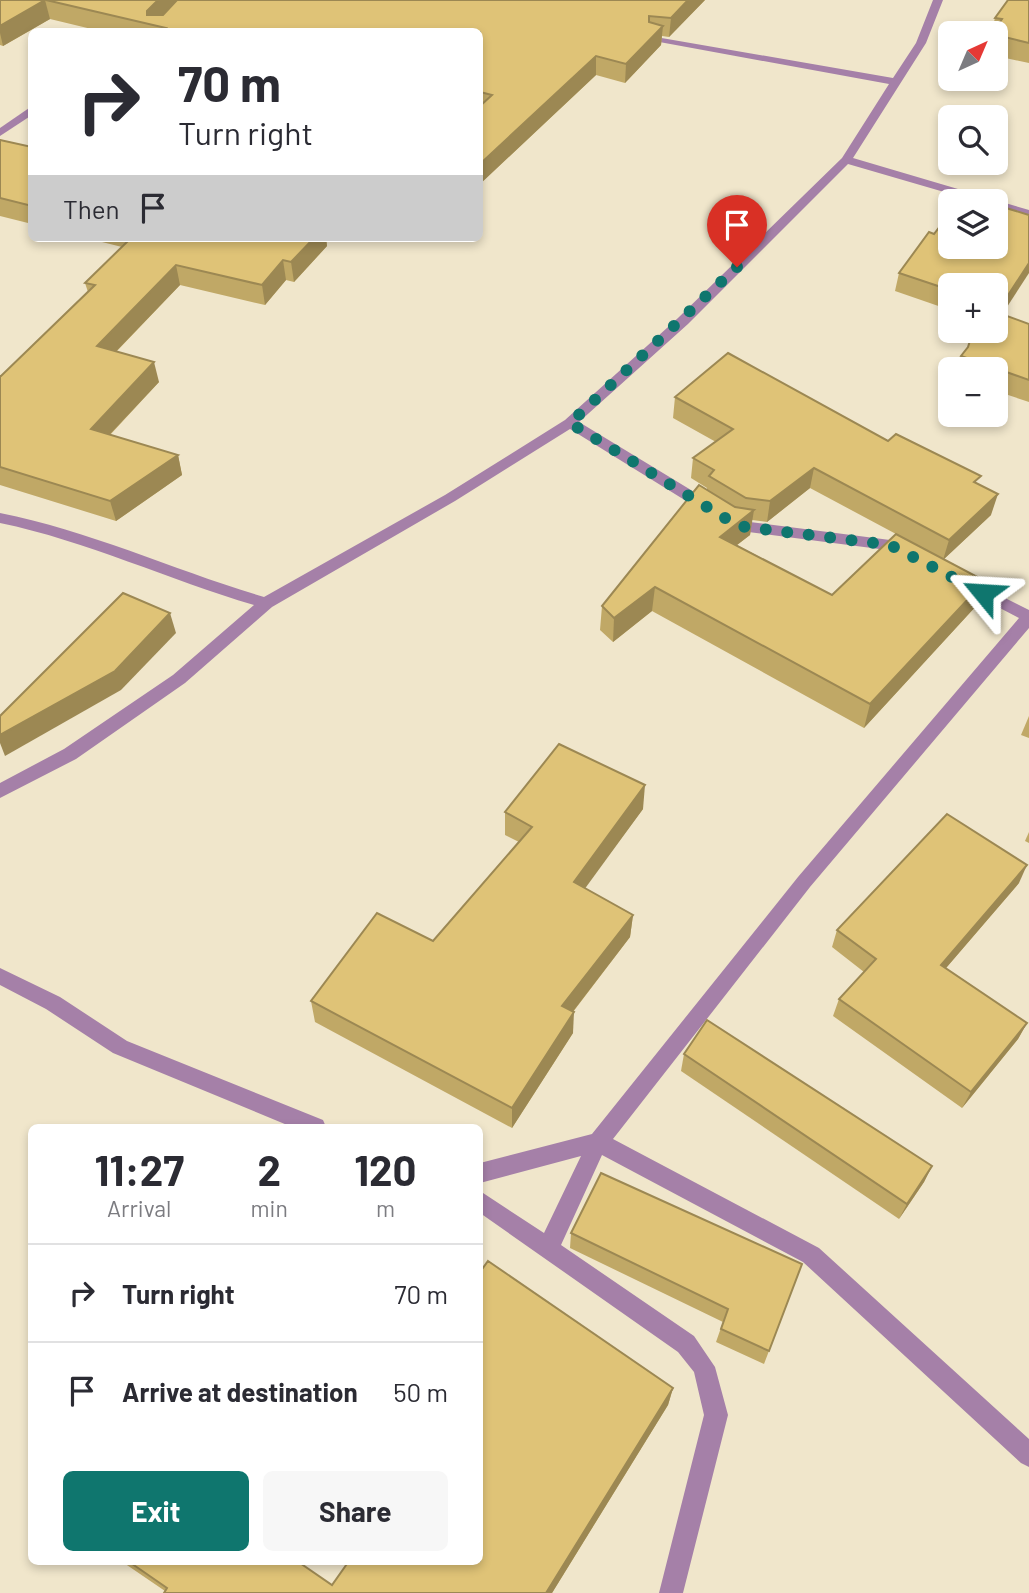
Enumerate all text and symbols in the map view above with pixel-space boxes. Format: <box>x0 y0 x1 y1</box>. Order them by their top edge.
north arrow <box>938 21 1008 91</box>
map controls <box>938 21 1008 427</box>
text: 70 m <box>178 53 281 112</box>
icon: right <box>63 56 154 147</box>
button: search <box>938 105 1008 175</box>
text: Turn right <box>178 113 313 151</box>
icon: arrive <box>134 189 172 227</box>
button: layers <box>938 189 1008 259</box>
text: Then <box>63 193 120 224</box>
pin <box>707 195 767 267</box>
icon: arrive <box>718 206 756 244</box>
button: + <box>938 273 1008 343</box>
button: − <box>938 357 1008 427</box>
position arrow <box>946 556 1020 630</box>
text: 11:27 <box>94 1144 184 1194</box>
text: 2 <box>257 1144 281 1194</box>
text: 120 <box>354 1144 417 1194</box>
text: Arrival <box>107 1194 171 1222</box>
text: min <box>251 1194 288 1222</box>
text: m <box>376 1194 395 1222</box>
icon: right <box>63 1274 101 1312</box>
text: Turn right <box>122 1278 235 1309</box>
text: 70 m <box>394 1278 448 1309</box>
icon: arrive <box>63 1372 101 1410</box>
text: Arrive at destination <box>122 1376 358 1407</box>
text: 50 m <box>393 1376 448 1407</box>
button: Exit <box>63 1471 249 1551</box>
button: Share <box>263 1471 448 1551</box>

